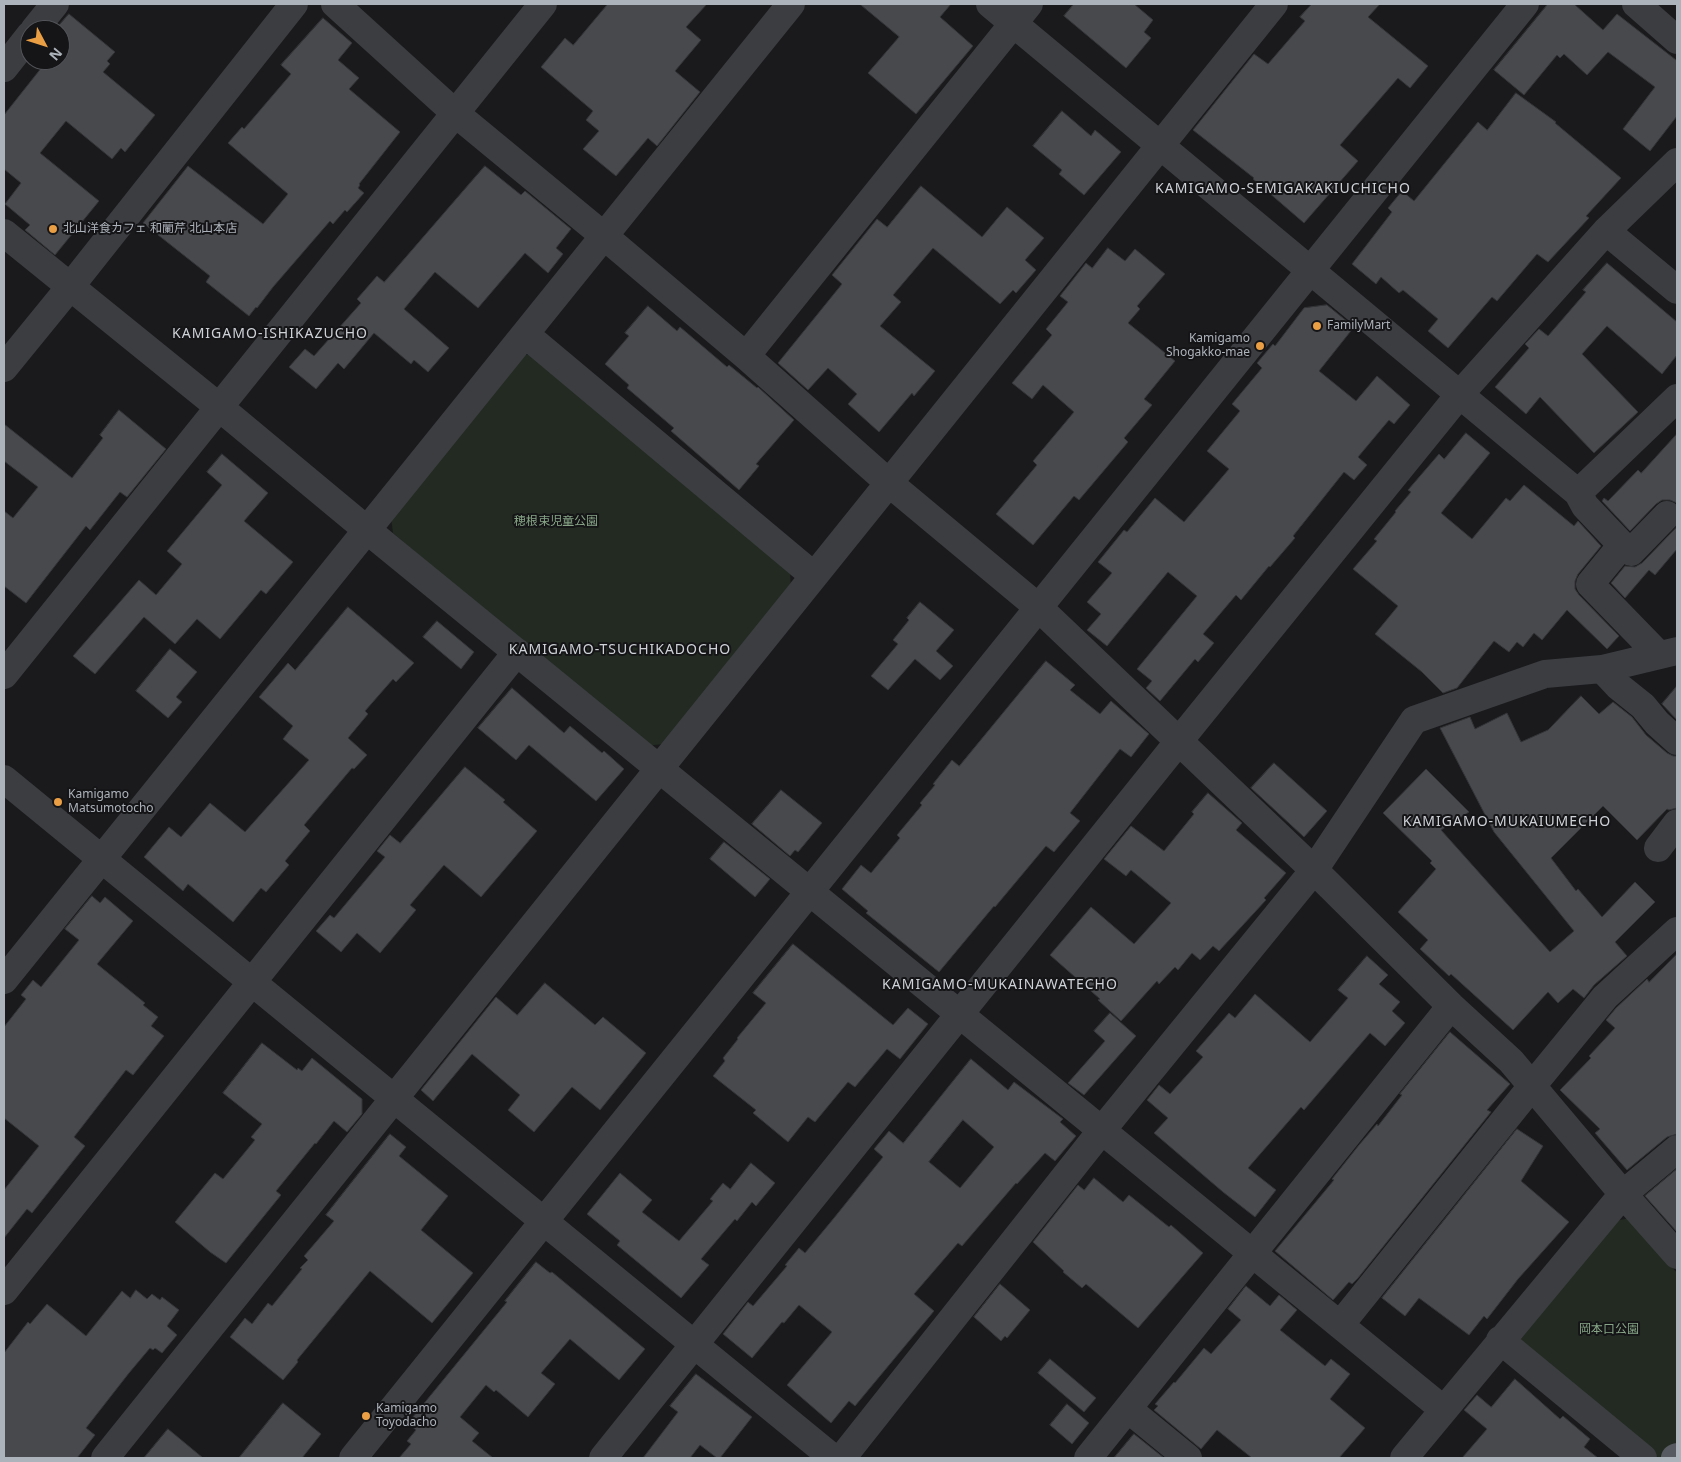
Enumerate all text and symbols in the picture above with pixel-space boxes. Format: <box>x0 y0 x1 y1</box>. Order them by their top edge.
north arrow <box>20 20 70 70</box>
text: N <box>45 44 67 65</box>
district label: KAMIGAMO-SEMIGAKAKIUCHICHO <box>1152 181 1414 197</box>
place label: 北山洋食カフェ 和蘭芹 北山本店 <box>63 222 237 236</box>
marker: 北山洋食カフェ 和蘭芹 北山本店 <box>47 223 59 235</box>
place label: FamilyMart <box>1327 319 1390 333</box>
marker: FamilyMart <box>1311 320 1323 332</box>
district label: KAMIGAMO-ISHIKAZUCHO <box>170 326 370 342</box>
place label: Kamigamo Shogakko-mae <box>1166 332 1250 360</box>
marker: Kamigamo Shogakko-mae <box>1254 340 1266 352</box>
park label: 穂根束児童公園 <box>514 515 598 529</box>
district label: KAMIGAMO-TSUCHIKADOCHO <box>506 642 734 658</box>
place label: Kamigamo Matsumotocho <box>68 788 154 816</box>
marker: Kamigamo Matsumotocho <box>52 796 64 808</box>
district label: KAMIGAMO-MUKAIUMECHO <box>1400 814 1614 830</box>
district label: KAMIGAMO-MUKAINAWATECHO <box>879 977 1121 993</box>
park label: 岡本口公園 <box>1579 1323 1639 1337</box>
place label: Kamigamo Toyodacho <box>376 1402 437 1430</box>
marker: Kamigamo Toyodacho <box>360 1410 372 1422</box>

